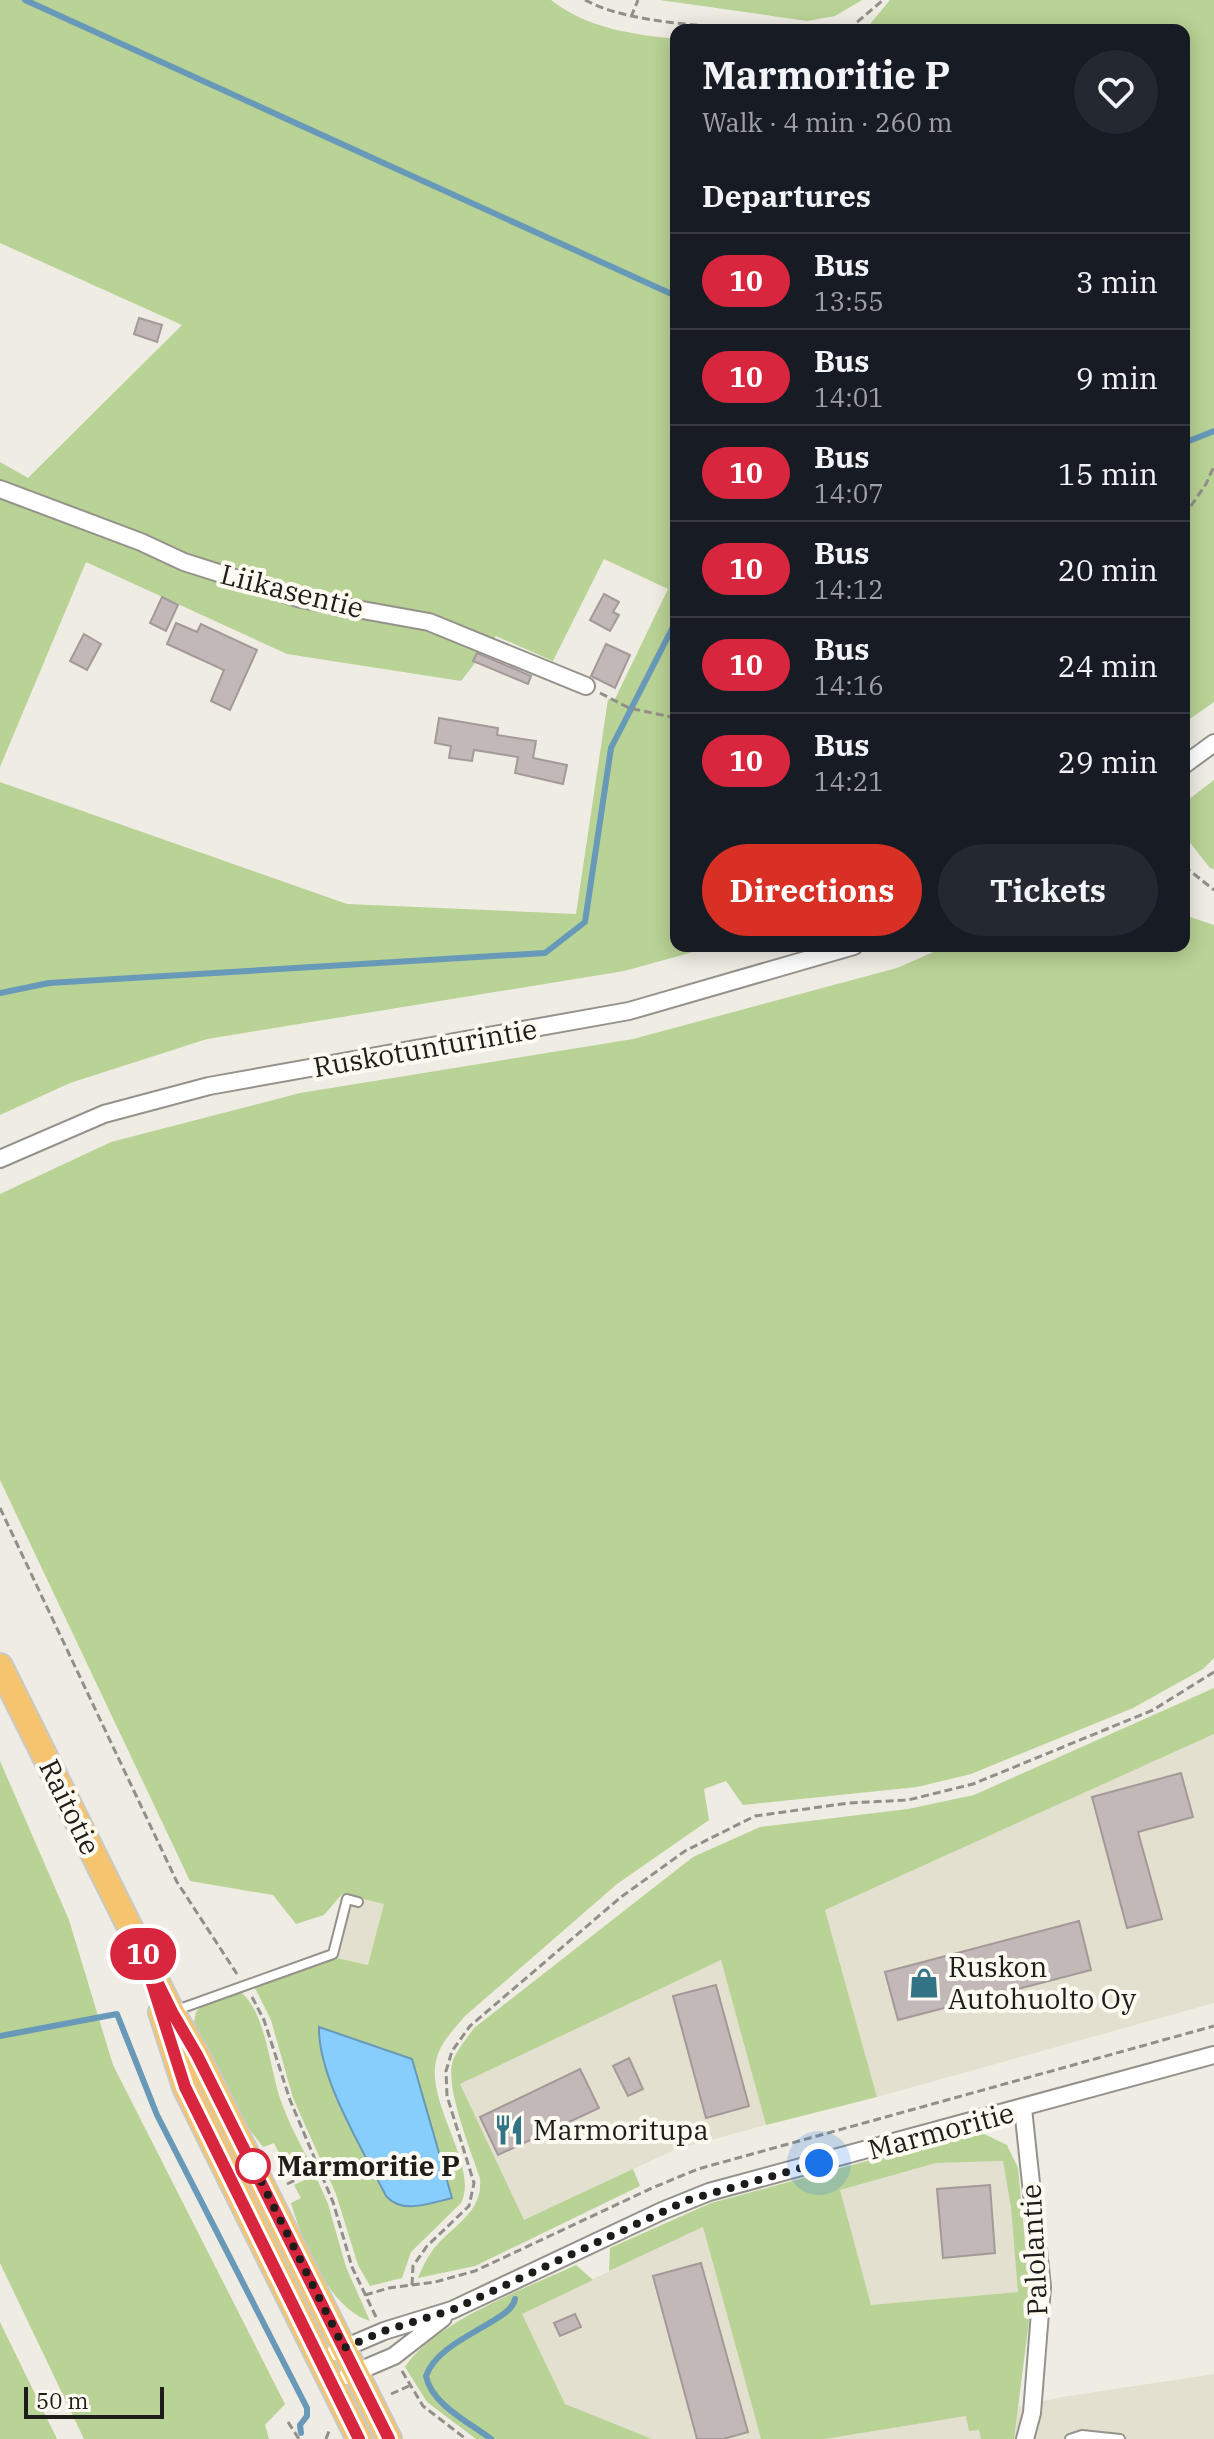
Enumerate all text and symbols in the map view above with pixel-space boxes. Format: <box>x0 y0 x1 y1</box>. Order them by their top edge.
text: Marmoritie P <box>702 50 950 99</box>
button: heart <box>1074 50 1158 134</box>
text: Walk · 4 min · 260 m <box>702 105 953 139</box>
text: Departures <box>702 176 871 215</box>
text: Bus <box>814 245 869 284</box>
text: 10 <box>729 262 763 299</box>
text: 3 min <box>1076 262 1158 301</box>
text: 13:55 <box>814 284 884 318</box>
text: Bus <box>814 341 869 380</box>
text: 10 <box>729 358 763 395</box>
text: 9 min <box>1076 358 1158 397</box>
text: 14:01 <box>814 380 884 414</box>
text: Bus <box>814 437 869 476</box>
text: 10 <box>729 454 763 491</box>
text: 15 min <box>1058 454 1158 493</box>
text: 14:07 <box>814 476 884 510</box>
text: Bus <box>814 533 869 572</box>
text: 10 <box>729 550 763 587</box>
text: 20 min <box>1058 550 1158 589</box>
street label: Liikasentie <box>217 555 368 626</box>
text: 14:12 <box>814 572 884 606</box>
text: Bus <box>814 629 869 668</box>
text: 10 <box>729 646 763 683</box>
text: 24 min <box>1058 646 1158 685</box>
text: 14:16 <box>814 668 884 702</box>
text: Bus <box>814 725 869 764</box>
text: 10 <box>729 742 763 779</box>
text: 29 min <box>1058 742 1158 781</box>
text: 14:21 <box>814 764 884 798</box>
button: Directions <box>702 844 922 936</box>
button: Tickets <box>938 844 1158 936</box>
street label: Ruskotunturintie <box>310 1010 540 1085</box>
street label: Raitotie <box>31 1753 110 1861</box>
line badge: 10 <box>107 1928 179 1980</box>
text: 10 <box>126 1935 160 1972</box>
place label: Ruskon Autohuolto Oy <box>948 1948 1136 2017</box>
shop icon: Ruskon Autohuolto Oy <box>907 1966 941 2000</box>
street label: Marmoritie <box>864 2093 1018 2168</box>
place label: Marmoritupa <box>533 2111 709 2148</box>
restaurant icon: Marmoritupa <box>492 2113 526 2147</box>
your location <box>799 2143 839 2183</box>
place label: Marmoritie P <box>277 2147 460 2184</box>
marker: Marmoritie P <box>236 2149 270 2183</box>
street label: Palolantie <box>1012 2183 1055 2317</box>
scale bar <box>24 2383 164 2419</box>
text: 50 m <box>36 2386 88 2415</box>

